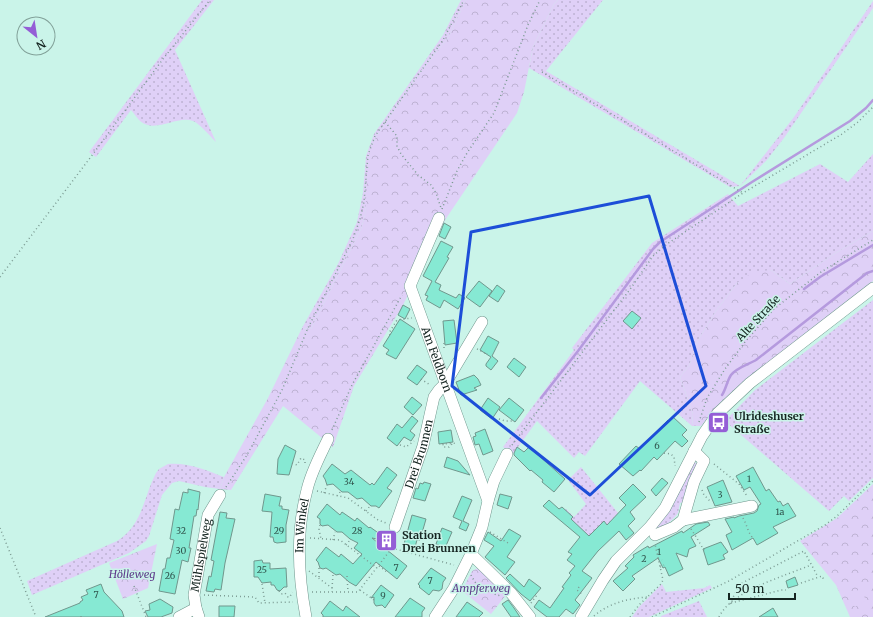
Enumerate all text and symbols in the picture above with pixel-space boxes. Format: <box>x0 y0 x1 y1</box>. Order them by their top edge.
north arrow <box>16 16 56 56</box>
text: N <box>33 36 48 53</box>
street label: Alte Straße <box>732 292 783 345</box>
street label: Am Feldborn <box>418 324 455 395</box>
bus stop icon: Ulrideshuser Straße <box>705 409 731 435</box>
place label: Ulrideshuser Straße <box>734 409 804 436</box>
street label: Drei Brunnen <box>402 417 436 490</box>
house number: 6 <box>654 440 660 451</box>
house number: 1 <box>747 473 751 484</box>
house number: 34 <box>344 476 355 487</box>
house number: 3 <box>717 489 723 500</box>
street label: Im Winkel <box>292 496 312 553</box>
house number: 1a <box>776 506 785 517</box>
street label: Mühlspielweg <box>188 517 214 593</box>
house number: 32 <box>176 525 186 536</box>
house number: 29 <box>274 525 284 536</box>
house number: 28 <box>352 525 362 536</box>
building icon: Station Drei Brunnen <box>374 528 400 554</box>
place label: Station Drei Brunnen <box>402 528 476 555</box>
house number: 30 <box>176 545 187 556</box>
house number: 1 <box>657 546 661 557</box>
house number: 2 <box>641 553 647 564</box>
house number: 7 <box>393 562 399 573</box>
house number: 25 <box>257 564 267 575</box>
park label: Hölleweg <box>108 567 155 581</box>
house number: 26 <box>165 570 176 581</box>
house number: 7 <box>427 575 433 586</box>
scale bar <box>729 575 795 601</box>
park label: Ampferweg <box>451 581 510 595</box>
text: 50 m <box>735 581 764 596</box>
house number: 7 <box>93 589 99 600</box>
house number: 9 <box>380 590 386 601</box>

